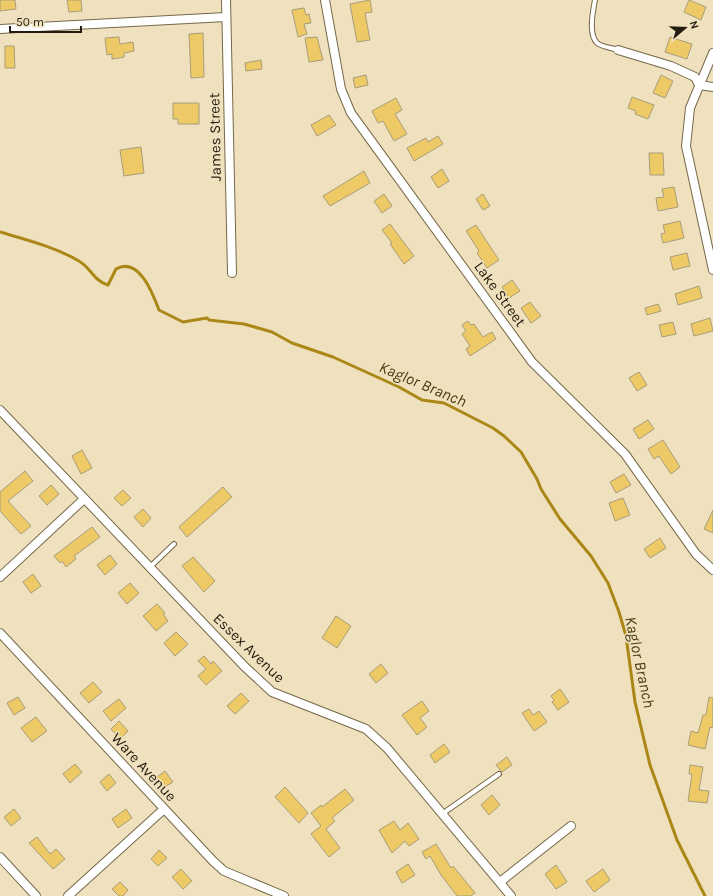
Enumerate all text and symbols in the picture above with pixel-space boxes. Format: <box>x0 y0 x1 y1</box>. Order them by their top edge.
scale bar <box>10 8 81 34</box>
north arrow <box>665 8 705 48</box>
text: 50 m <box>16 15 44 29</box>
text: N <box>687 19 701 31</box>
street label: James Street <box>205 92 225 181</box>
street label: Lake Street <box>470 258 530 330</box>
water label: Kaglor Branch <box>376 357 470 411</box>
street label: Essex Avenue <box>209 609 289 687</box>
water label: Kaglor Branch <box>621 615 659 709</box>
street label: Ware Avenue <box>108 729 180 805</box>

